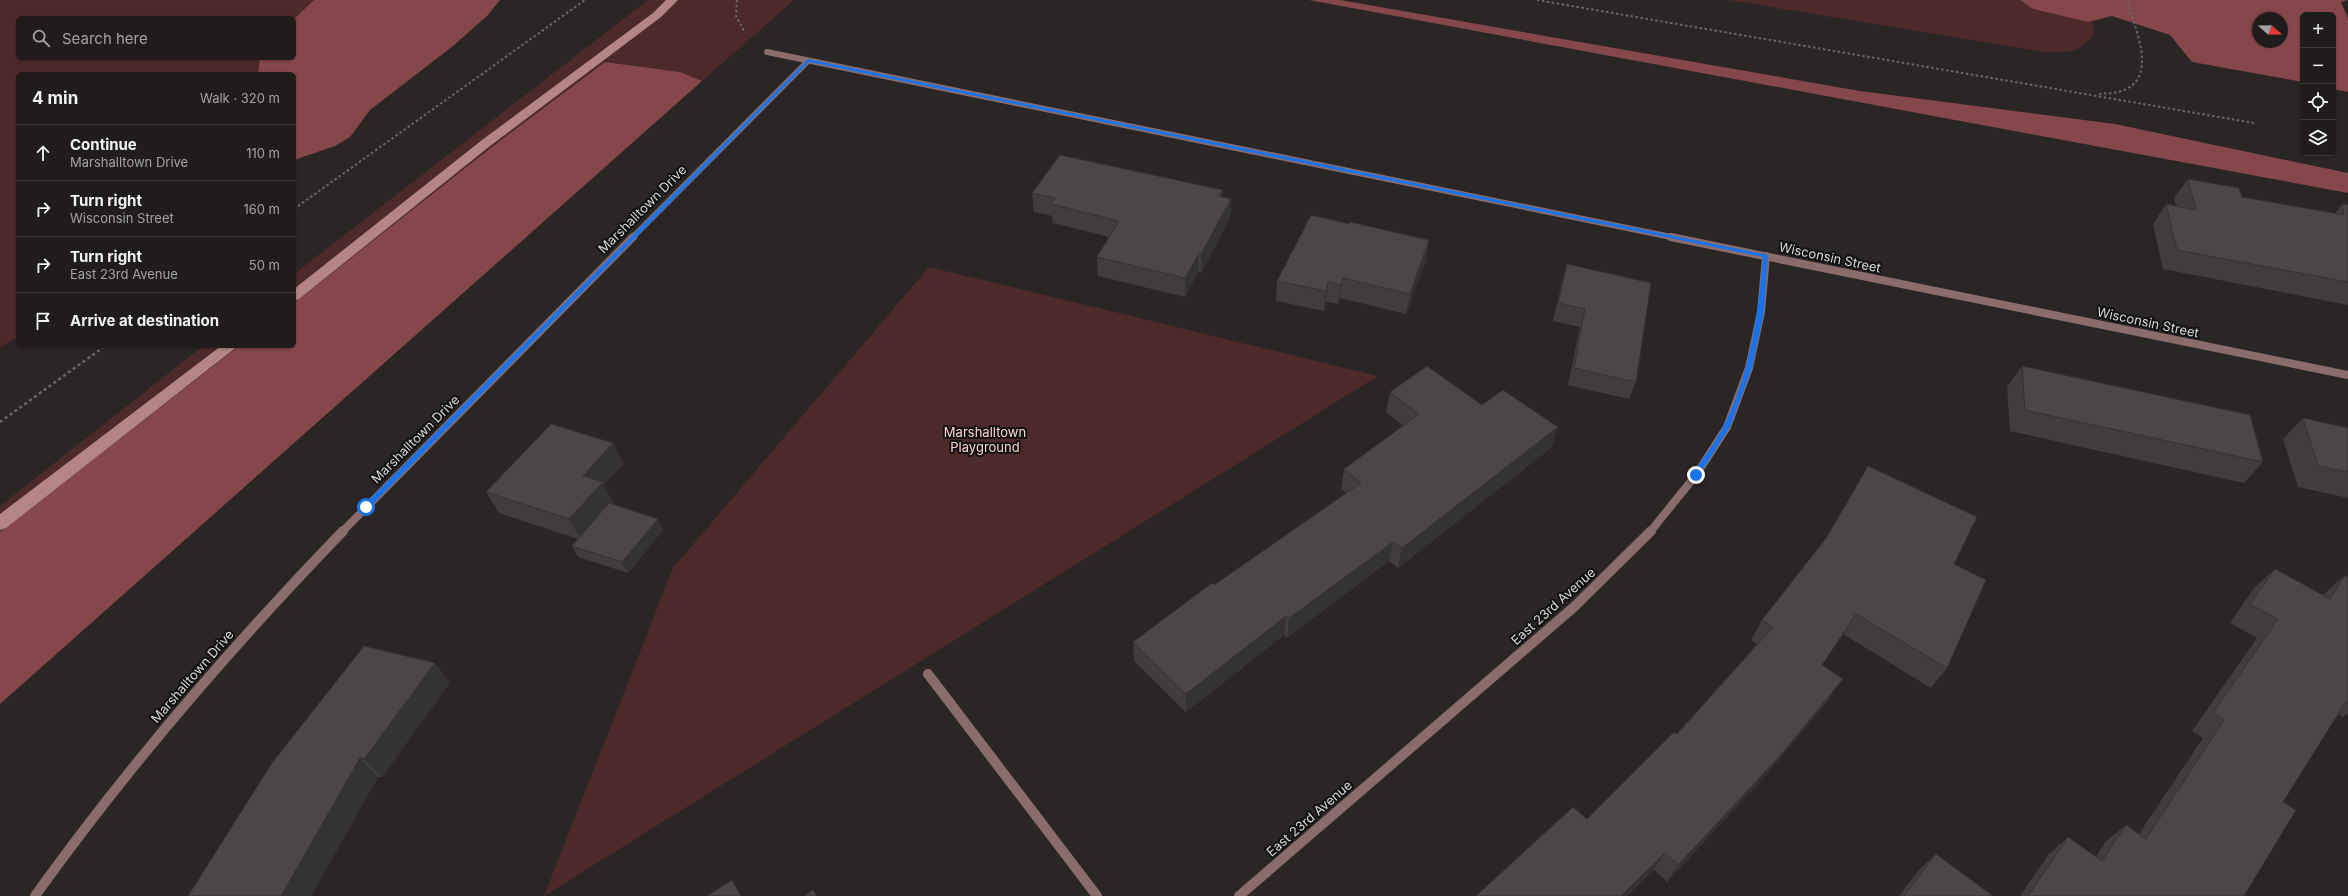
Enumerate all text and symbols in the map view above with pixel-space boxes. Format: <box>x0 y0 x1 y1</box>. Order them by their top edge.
north arrow <box>2252 12 2288 48</box>
map controls <box>2300 12 2336 156</box>
button: + <box>2300 12 2336 48</box>
search box <box>16 16 296 60</box>
icon: search <box>30 27 52 49</box>
text: Search here <box>62 29 148 48</box>
button: − <box>2300 48 2336 84</box>
button: locate <box>2300 84 2336 120</box>
text: 4 min <box>32 88 78 108</box>
text: Walk · 320 m <box>200 90 280 106</box>
button: layers <box>2300 120 2336 156</box>
text: Continue <box>70 135 137 154</box>
icon: ahead <box>32 142 54 164</box>
text: 110 m <box>246 145 280 161</box>
text: Marshalltown Drive <box>70 154 188 170</box>
street label: Marshalltown Drive <box>595 162 689 256</box>
text: Turn right <box>70 191 142 210</box>
icon: right <box>32 198 54 220</box>
text: 160 m <box>243 201 280 217</box>
text: Wisconsin Street <box>70 210 174 226</box>
street label: Wisconsin Street <box>1778 238 1882 276</box>
text: Turn right <box>70 247 142 266</box>
icon: right <box>32 254 54 276</box>
text: 50 m <box>249 257 280 273</box>
text: East 23rd Avenue <box>70 266 178 282</box>
street label: Wisconsin Street <box>2096 303 2200 341</box>
icon: arrive <box>32 310 54 332</box>
text: Arrive at destination <box>70 311 219 330</box>
street label: Marshalltown Drive <box>368 392 462 486</box>
park label: Marshalltown Playground <box>944 424 1026 455</box>
route end <box>1687 466 1705 484</box>
route start <box>357 498 375 516</box>
street label: East 23rd Avenue <box>1508 564 1598 648</box>
street label: Marshalltown Drive <box>147 626 237 726</box>
street label: East 23rd Avenue <box>1263 777 1355 859</box>

